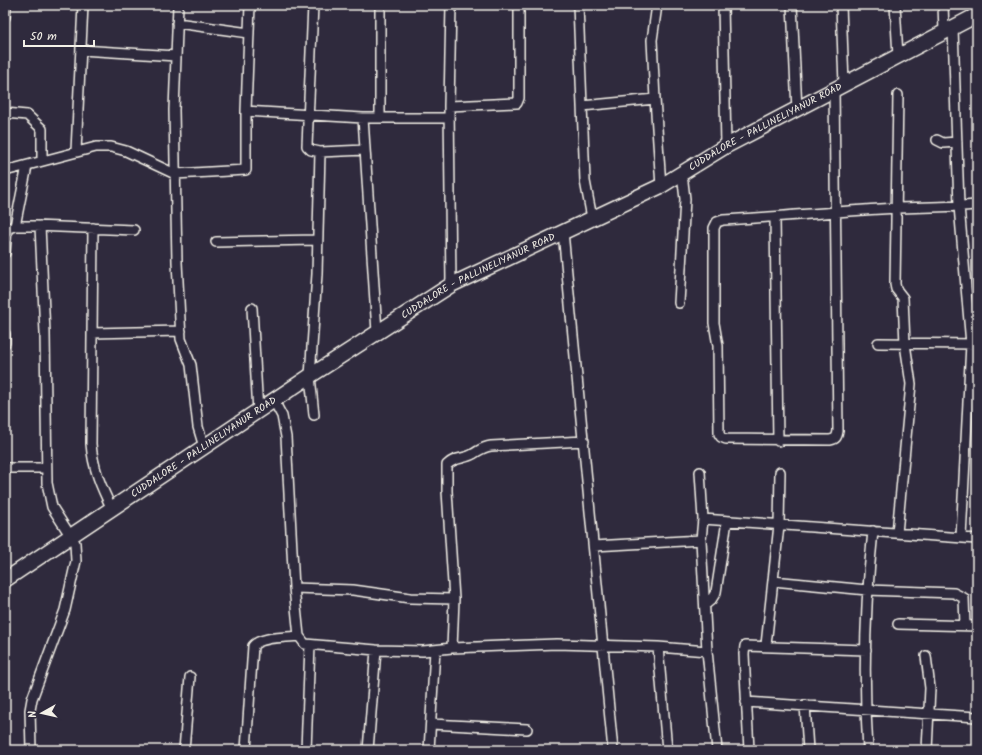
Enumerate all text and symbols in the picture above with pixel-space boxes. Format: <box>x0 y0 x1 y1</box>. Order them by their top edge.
scale bar <box>24 22 94 48</box>
text: 50 m <box>30 27 57 46</box>
street label: CUDDALORE - PALLINELIYANUR ROAD <box>686 78 846 175</box>
street label: CUDDALORE - PALLINELIYANUR ROAD <box>398 229 559 323</box>
street label: CUDDALORE - PALLINELIYANUR ROAD <box>127 392 280 502</box>
north arrow <box>22 693 62 733</box>
text: N <box>24 710 42 719</box>

